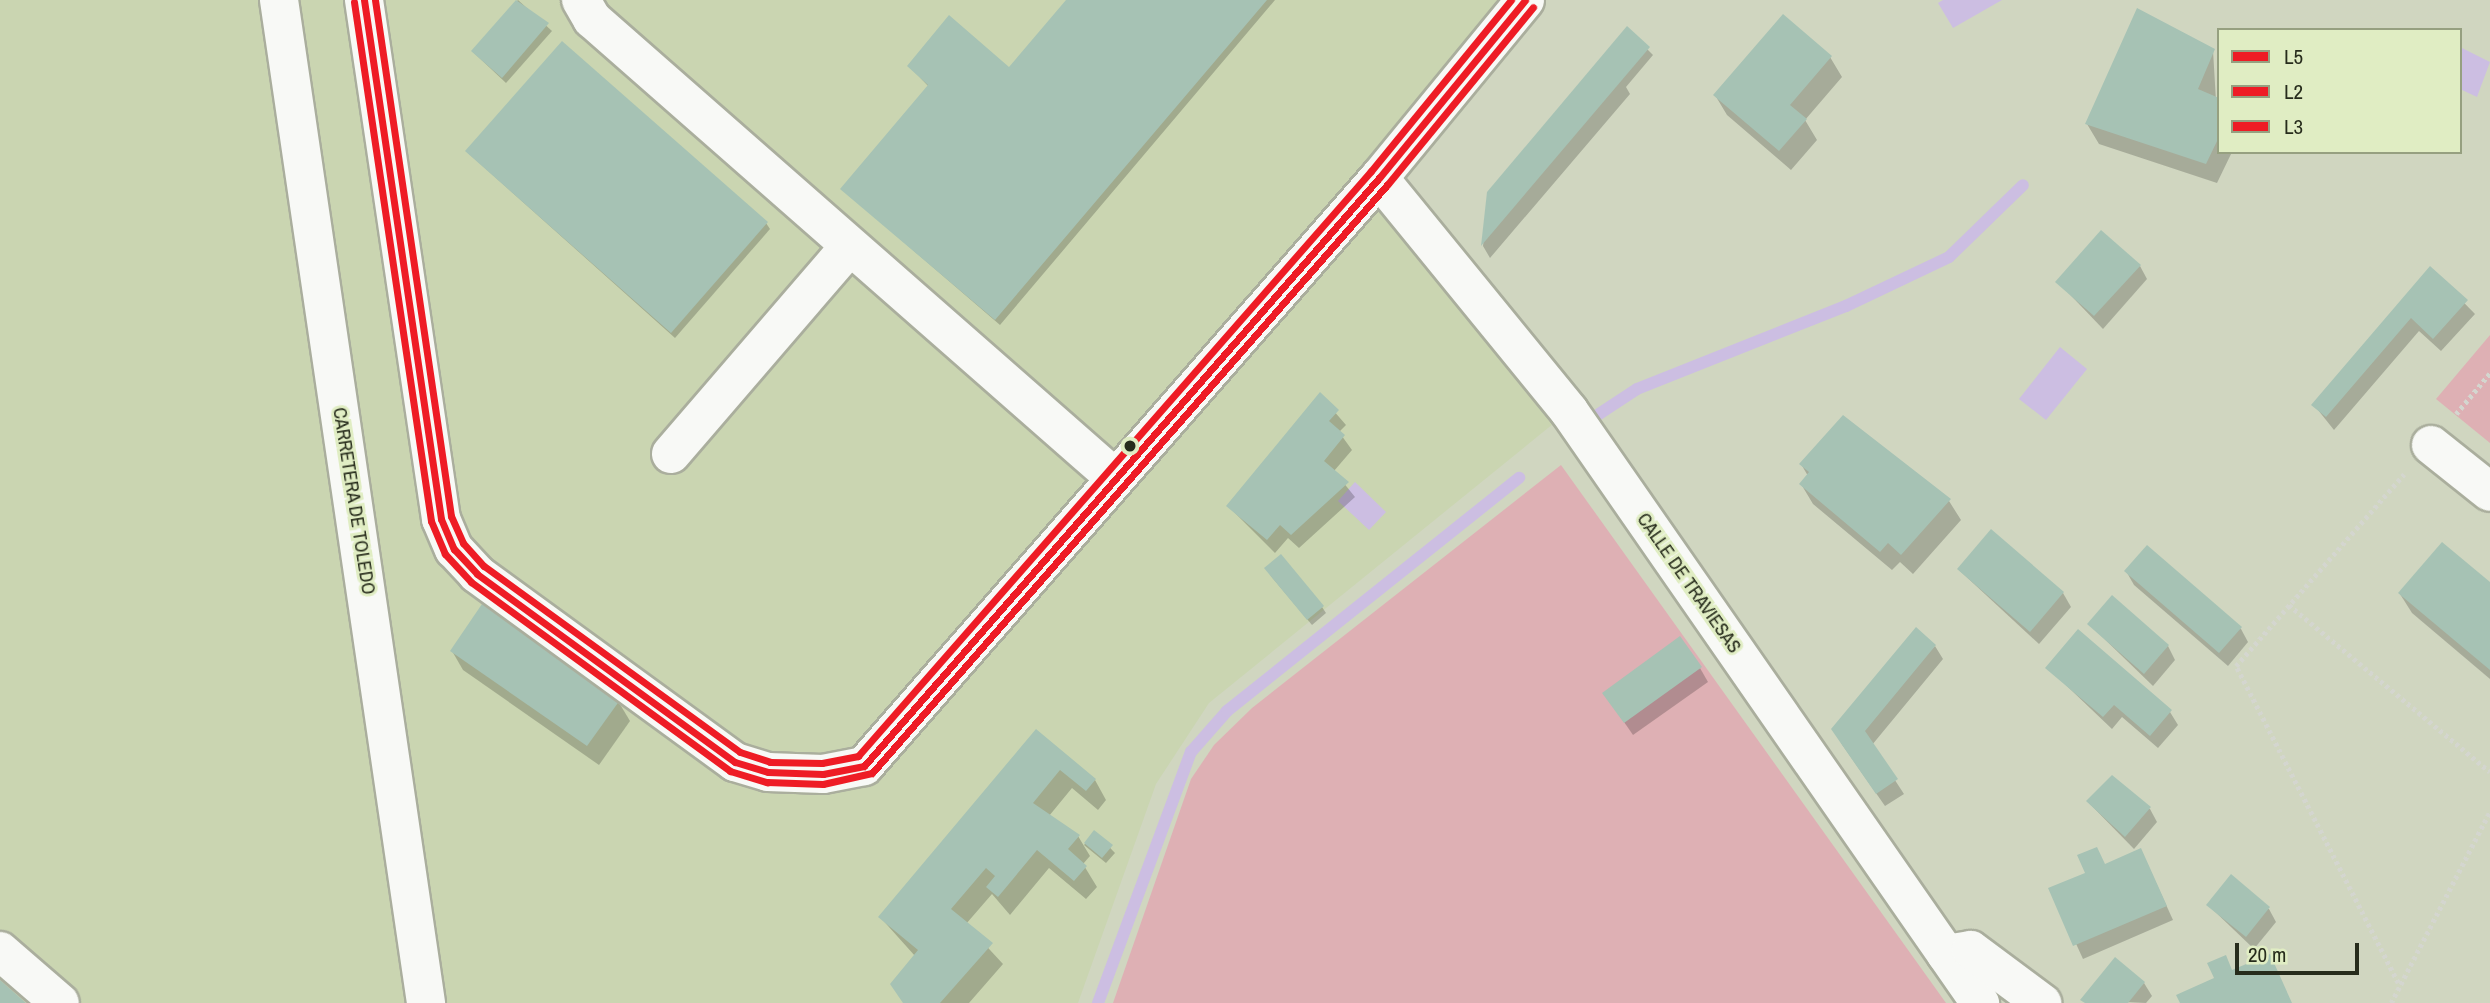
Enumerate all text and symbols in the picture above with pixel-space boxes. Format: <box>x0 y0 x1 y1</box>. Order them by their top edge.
legend <box>2217 28 2462 154</box>
text: L5 <box>2284 42 2303 71</box>
text: L2 <box>2284 77 2303 106</box>
text: L3 <box>2284 112 2303 141</box>
street label: CARRETERA DE TOLEDO <box>328 405 380 597</box>
unlabelled marker <box>1123 439 1137 453</box>
street label: CALLE DE TRAVIESAS <box>1632 508 1746 658</box>
scale bar <box>2238 930 2362 974</box>
text: 20 m <box>2248 940 2286 969</box>

